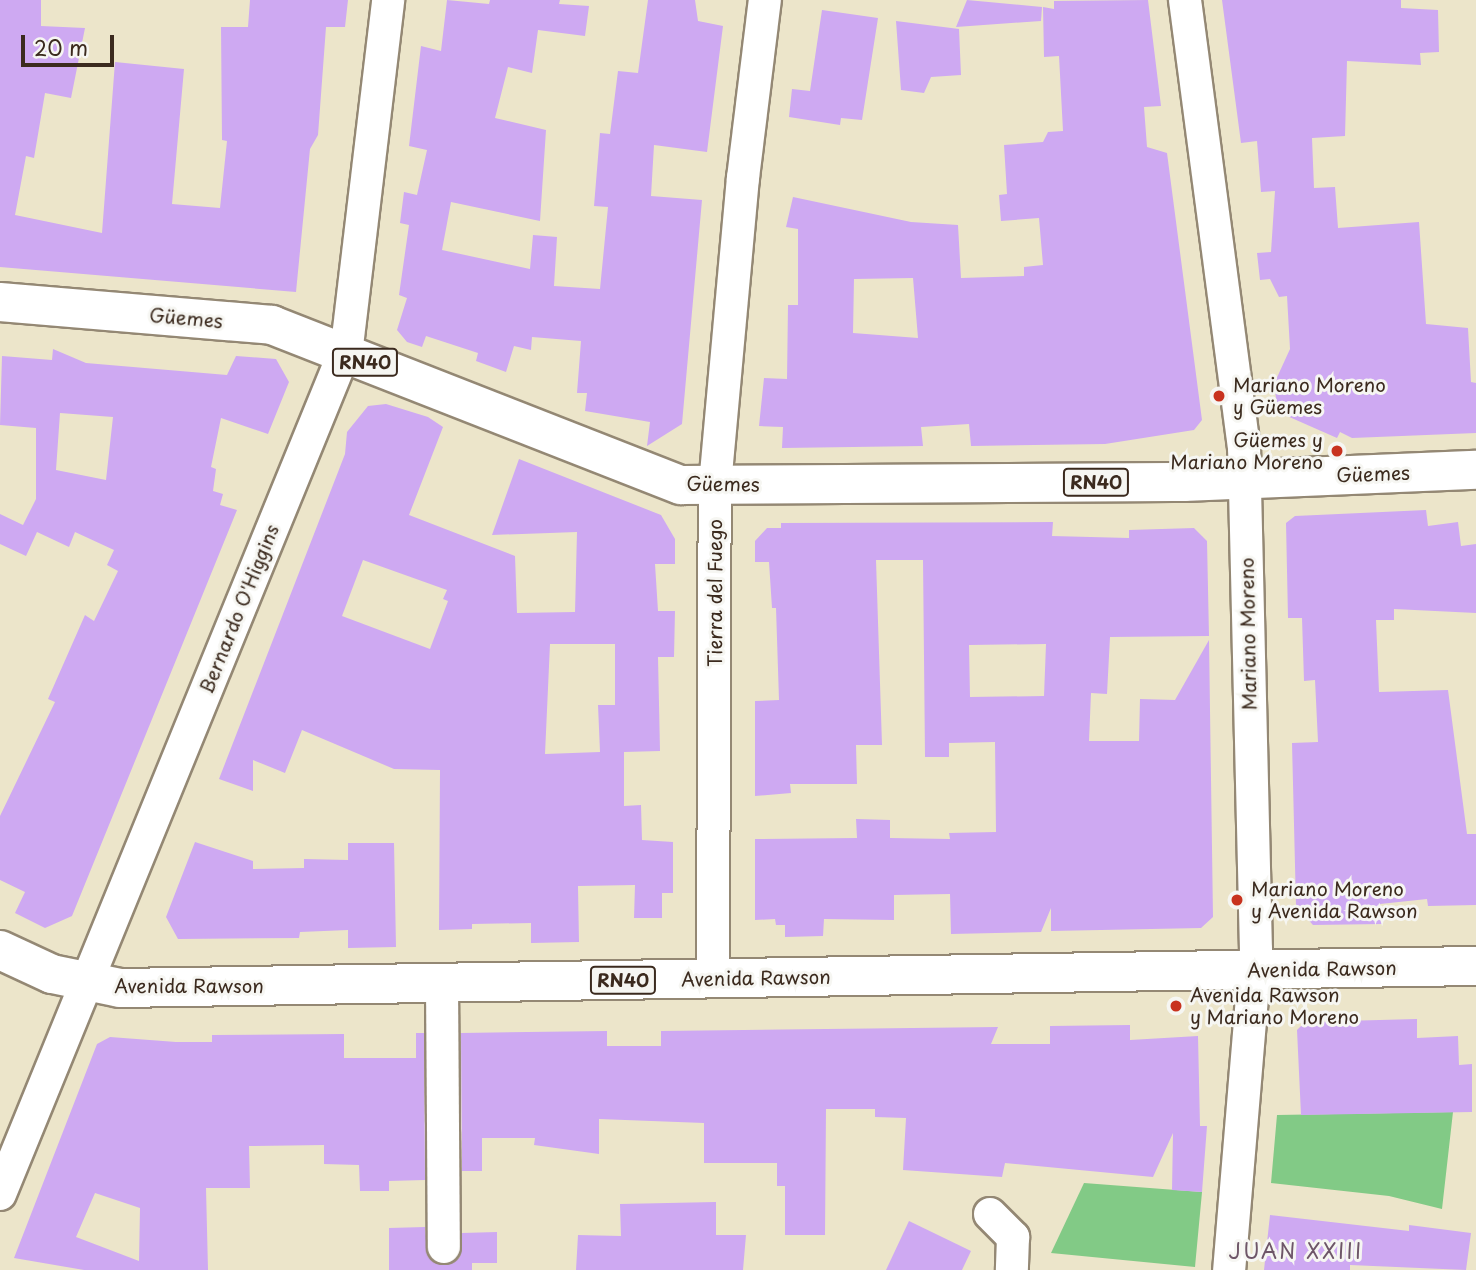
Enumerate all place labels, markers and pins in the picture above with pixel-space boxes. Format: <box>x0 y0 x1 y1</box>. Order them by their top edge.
place label: Mariano Moreno y Güemes <box>1233 374 1385 418</box>
marker: Mariano Moreno y Güemes <box>1211 388 1227 404</box>
place label: Güemes y Mariano Moreno <box>1171 429 1323 473</box>
marker: Güemes y Mariano Moreno <box>1329 443 1345 459</box>
place label: Mariano Moreno y Avenida Rawson <box>1251 878 1417 922</box>
marker: Mariano Moreno y Avenida Rawson <box>1229 892 1245 908</box>
place label: Avenida Rawson y Mariano Moreno <box>1190 984 1359 1028</box>
marker: Avenida Rawson y Mariano Moreno <box>1168 998 1184 1014</box>

